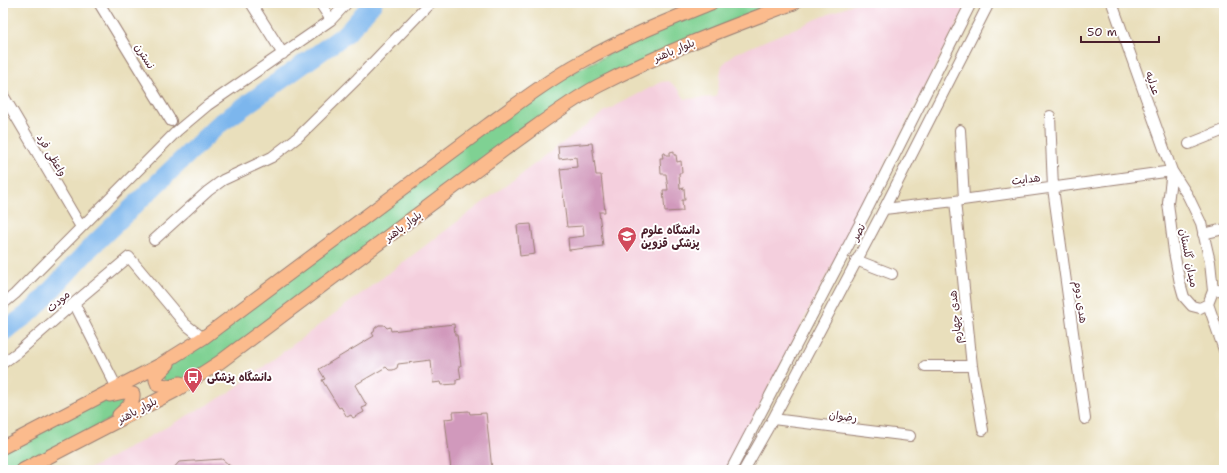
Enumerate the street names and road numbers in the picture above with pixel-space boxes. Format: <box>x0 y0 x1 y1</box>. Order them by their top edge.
street label: بلوار باهنر <box>651 35 697 66</box>
street label: نسترن <box>131 41 158 72</box>
street label: عدلیه <box>1142 69 1164 97</box>
street label: واعظی فرد <box>33 131 70 179</box>
street label: هدایت <box>1011 170 1041 189</box>
street label: بلوار باهنر <box>381 207 425 246</box>
street label: نصر <box>847 221 869 244</box>
street label: میدان گلستان <box>1175 227 1202 289</box>
street label: هدی دوم <box>1069 280 1091 324</box>
street label: مودت <box>43 287 73 316</box>
street label: هدی چهارم <box>945 289 967 344</box>
street label: بلوار باهنر <box>114 394 160 428</box>
street label: رضوان <box>828 407 858 426</box>

